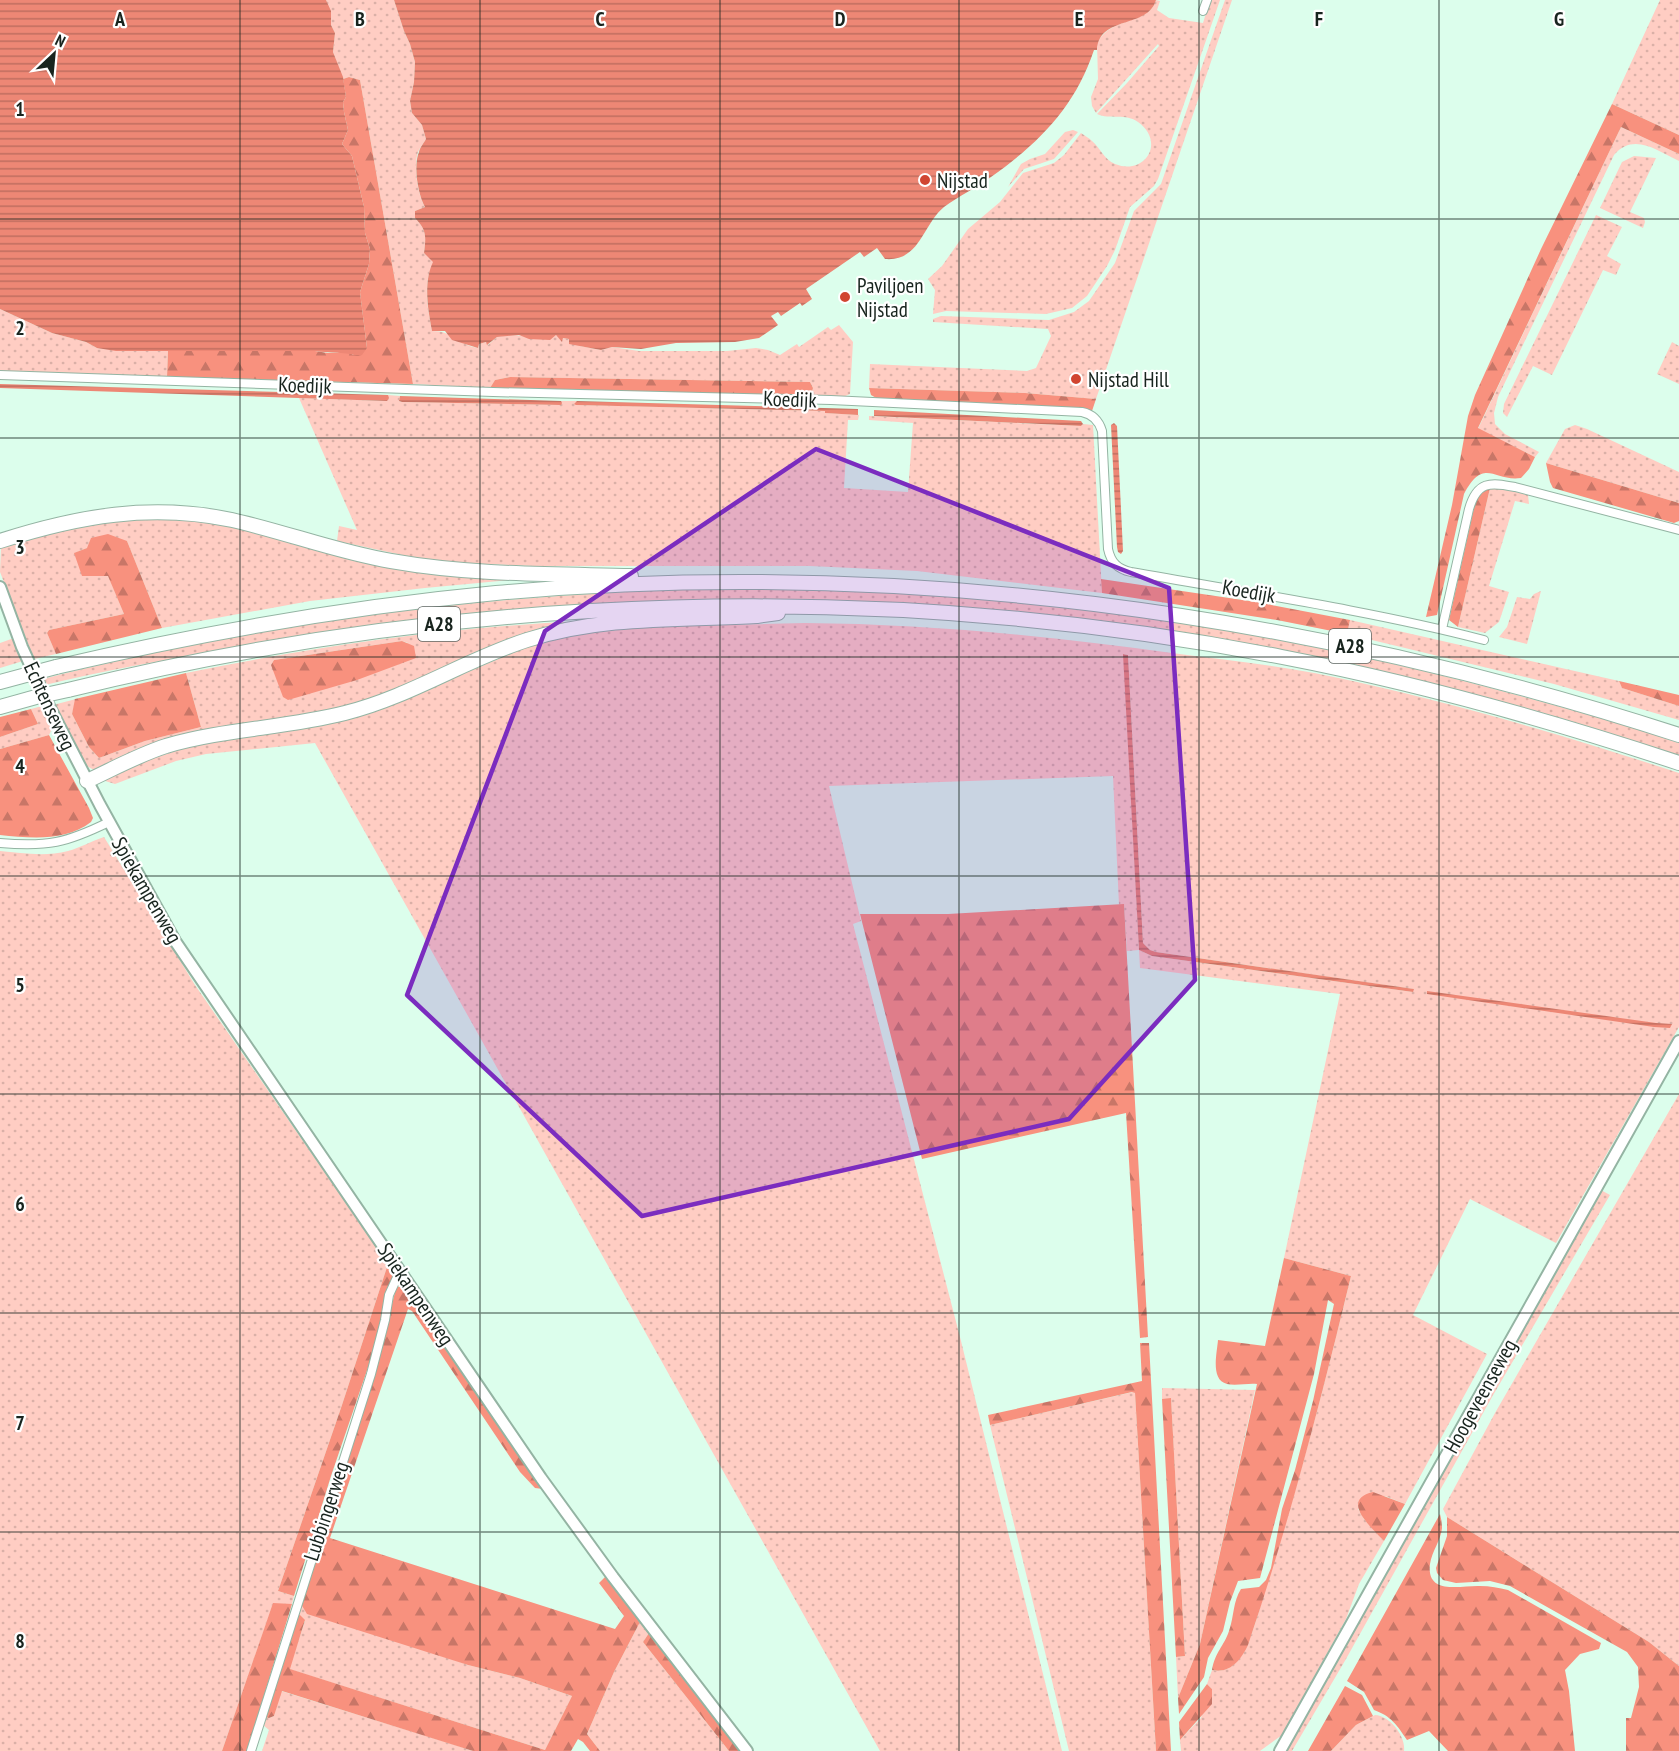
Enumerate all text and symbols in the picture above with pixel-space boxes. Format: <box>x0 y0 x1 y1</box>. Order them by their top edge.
text: A <box>114 6 126 32</box>
text: B <box>355 6 365 32</box>
text: C <box>595 6 605 32</box>
text: D <box>835 6 846 32</box>
text: E <box>1075 6 1083 32</box>
text: F <box>1315 6 1323 32</box>
text: G <box>1554 6 1564 32</box>
north arrow <box>24 24 84 84</box>
text: N <box>52 30 69 51</box>
text: 1 <box>15 96 25 122</box>
place label: Nijstad <box>937 167 988 194</box>
marker: Nijstad <box>918 173 932 187</box>
place label: Paviljoen Nijstad <box>857 272 923 323</box>
marker: Paviljoen Nijstad <box>838 290 852 304</box>
text: 2 <box>15 315 25 341</box>
place label: Nijstad Hill <box>1088 366 1169 393</box>
street label: Koedijk <box>278 371 332 399</box>
marker: Nijstad Hill <box>1069 372 1083 386</box>
street label: Koedijk <box>763 385 817 413</box>
text: 3 <box>15 534 25 560</box>
street label: Koedijk <box>1220 573 1278 609</box>
road number: A28 <box>418 607 460 641</box>
road number: A28 <box>1329 629 1371 663</box>
street label: Echtenseweg <box>18 657 82 755</box>
text: 4 <box>15 753 25 779</box>
street label: Spiekampenweg <box>106 832 188 948</box>
text: 5 <box>15 972 25 998</box>
text: 6 <box>15 1191 25 1217</box>
street label: Spiekampenweg <box>372 1237 460 1351</box>
street label: Hoogeveenseweg <box>1437 1334 1523 1458</box>
text: 7 <box>15 1410 25 1436</box>
street label: Lubbingerweg <box>297 1458 355 1564</box>
text: 8 <box>15 1628 25 1654</box>

